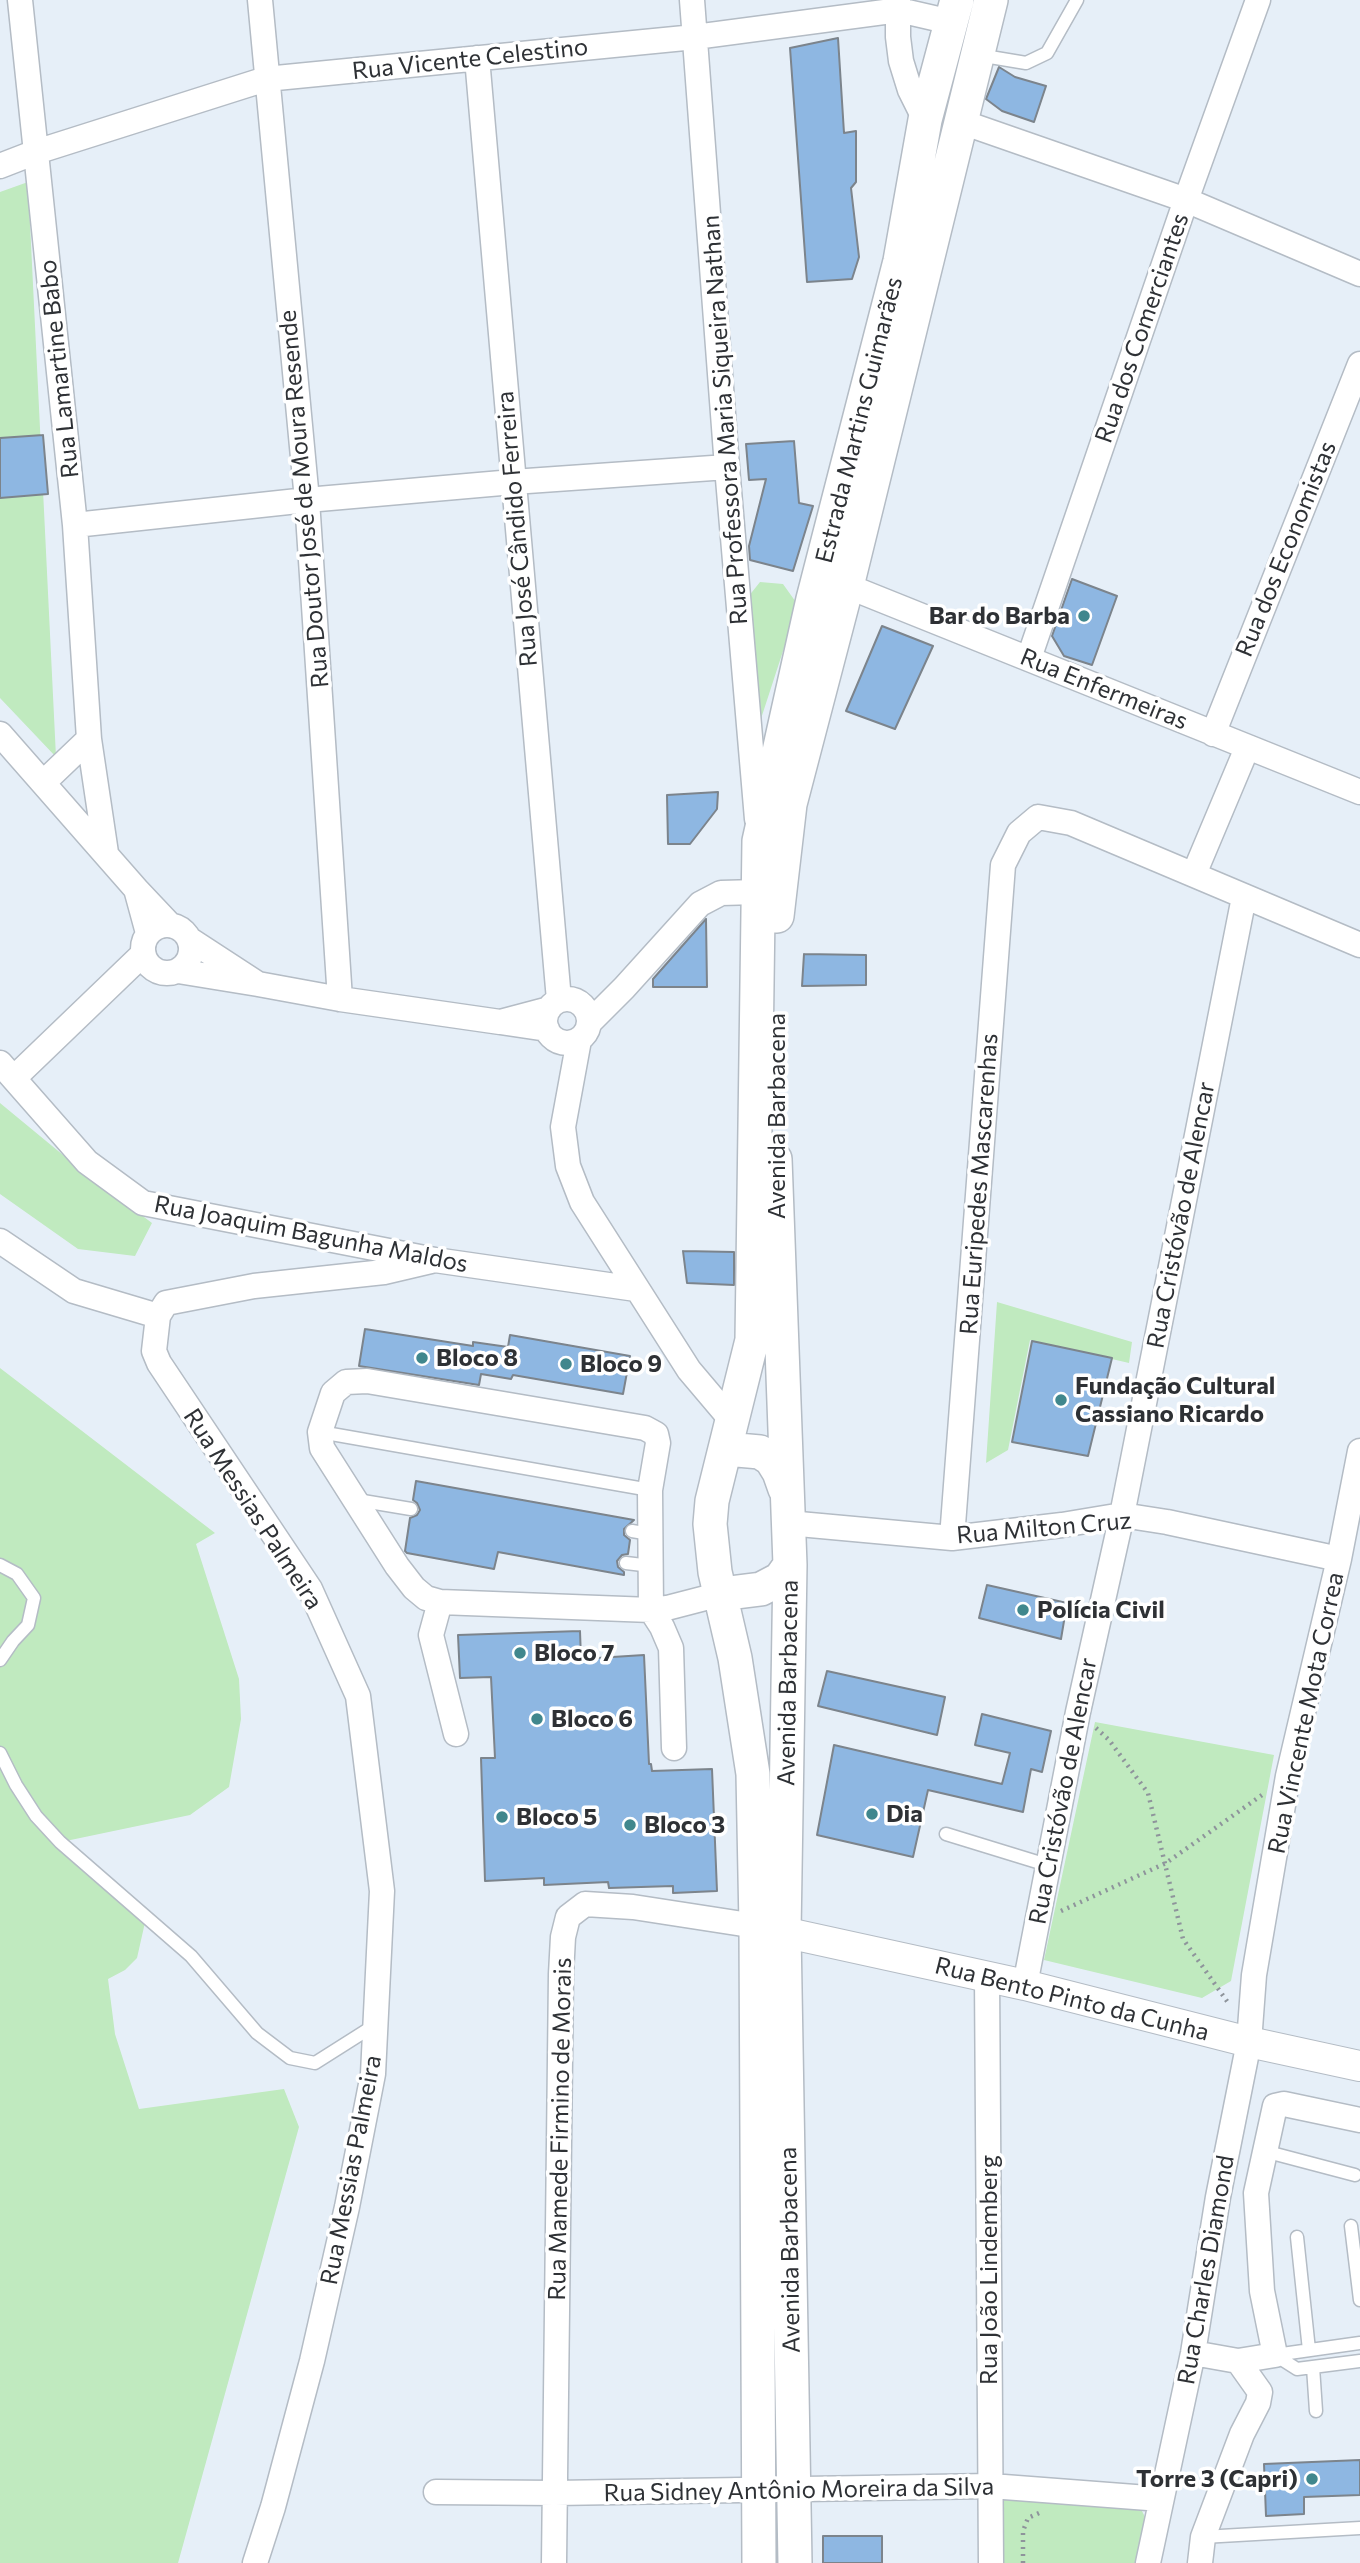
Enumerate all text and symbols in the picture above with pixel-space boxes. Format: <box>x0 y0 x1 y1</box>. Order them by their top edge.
street label: Rua Vicente Celestino <box>351 32 589 86</box>
street label: Rua dos Comerciantes <box>1089 209 1195 447</box>
street label: Rua Professora Maria Siqueira Nathan <box>696 214 754 626</box>
street label: Rua Lamartine Babo <box>33 258 85 480</box>
street label: Estrada Martins Guimarães <box>809 274 909 566</box>
street label: Rua Doutor José de Moura Resende <box>273 309 335 689</box>
street label: Rua José Cândido Ferreira <box>491 390 543 668</box>
street label: Rua dos Economistas <box>1230 437 1342 661</box>
place label: Bar do Barba <box>929 602 1070 630</box>
marker: Bar do Barba <box>1076 608 1092 624</box>
street label: Rua Enfermeiras <box>1016 642 1192 736</box>
street label: Avenida Barbacena <box>763 1013 791 1219</box>
street label: Rua Euripedes Mascarenhas <box>954 1032 1004 1336</box>
street label: Rua Cristóvão de Alencar <box>1141 1079 1221 1351</box>
street label: Rua Joaquim Bagunha Maldos <box>152 1189 470 1279</box>
place label: Bloco 8 <box>436 1344 518 1372</box>
marker: Bloco 8 <box>414 1350 430 1366</box>
place label: Bloco 9 <box>580 1350 662 1378</box>
marker: Bloco 9 <box>558 1356 574 1372</box>
place label: Fundação Cultural Cassiano Ricardo <box>1075 1372 1275 1428</box>
marker: Fundação Cultural Cassiano Ricardo <box>1053 1392 1069 1408</box>
street label: Rua Messias Palmeira <box>177 1403 329 1615</box>
street label: Rua Milton Cruz <box>955 1506 1133 1550</box>
street label: Rua Vincente Mota Correa <box>1262 1570 1350 1856</box>
street label: Avenida Barbacena <box>772 1580 804 1786</box>
place label: Polícia Civil <box>1037 1596 1165 1624</box>
marker: Polícia Civil <box>1015 1602 1031 1618</box>
place label: Bloco 7 <box>534 1639 615 1667</box>
marker: Bloco 7 <box>512 1645 528 1661</box>
street label: Rua Cristóvão de Alencar <box>1023 1655 1103 1927</box>
place label: Bloco 6 <box>551 1705 633 1733</box>
marker: Bloco 6 <box>529 1711 545 1727</box>
place label: Dia <box>886 1800 923 1828</box>
place label: Bloco 5 <box>516 1803 597 1831</box>
marker: Dia <box>864 1806 880 1822</box>
marker: Bloco 5 <box>494 1809 510 1825</box>
place label: Bloco 3 <box>644 1811 725 1839</box>
marker: Bloco 3 <box>622 1817 638 1833</box>
street label: Rua Bento Pinto da Cunha <box>932 1951 1212 2047</box>
street label: Rua Mamede Firmino de Morais <box>543 1957 577 2301</box>
street label: Rua Messias Palmeira <box>315 2053 387 2287</box>
street label: Avenida Barbacena <box>774 2147 806 2353</box>
street label: Rua Charles Diamond <box>1172 2153 1240 2387</box>
street label: Rua João Lindemberg <box>975 2155 1003 2385</box>
place label: Torre 3 (Capri) <box>1136 2465 1298 2493</box>
marker: Torre 3 (Capri) <box>1304 2471 1320 2487</box>
street label: Rua Sidney Antônio Moreira da Silva <box>603 2472 995 2508</box>

